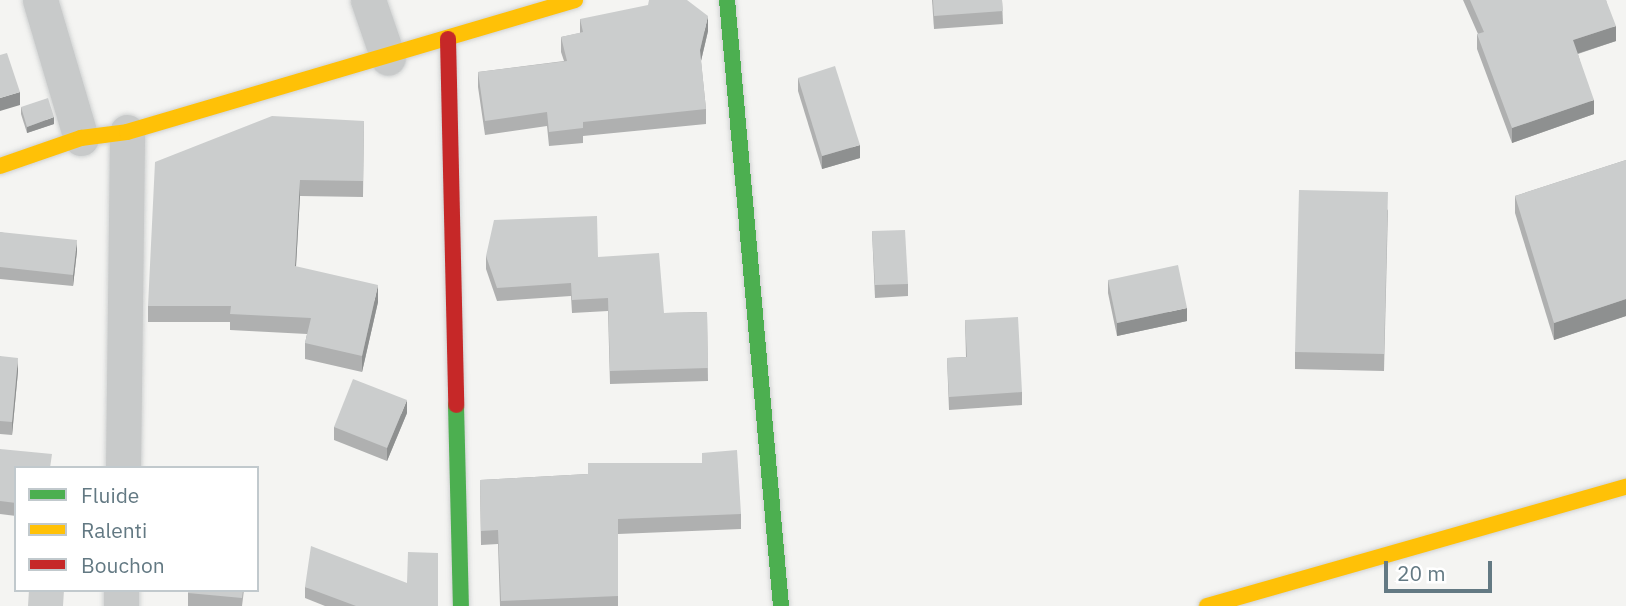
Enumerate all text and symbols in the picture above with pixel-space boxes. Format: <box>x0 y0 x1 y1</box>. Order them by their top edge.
legend <box>14 466 259 592</box>
text: Fluide <box>81 481 139 509</box>
text: Ralenti <box>81 516 147 544</box>
scale bar <box>1388 546 1496 590</box>
text: Bouchon <box>81 551 165 579</box>
text: 20 m <box>1397 559 1446 587</box>

